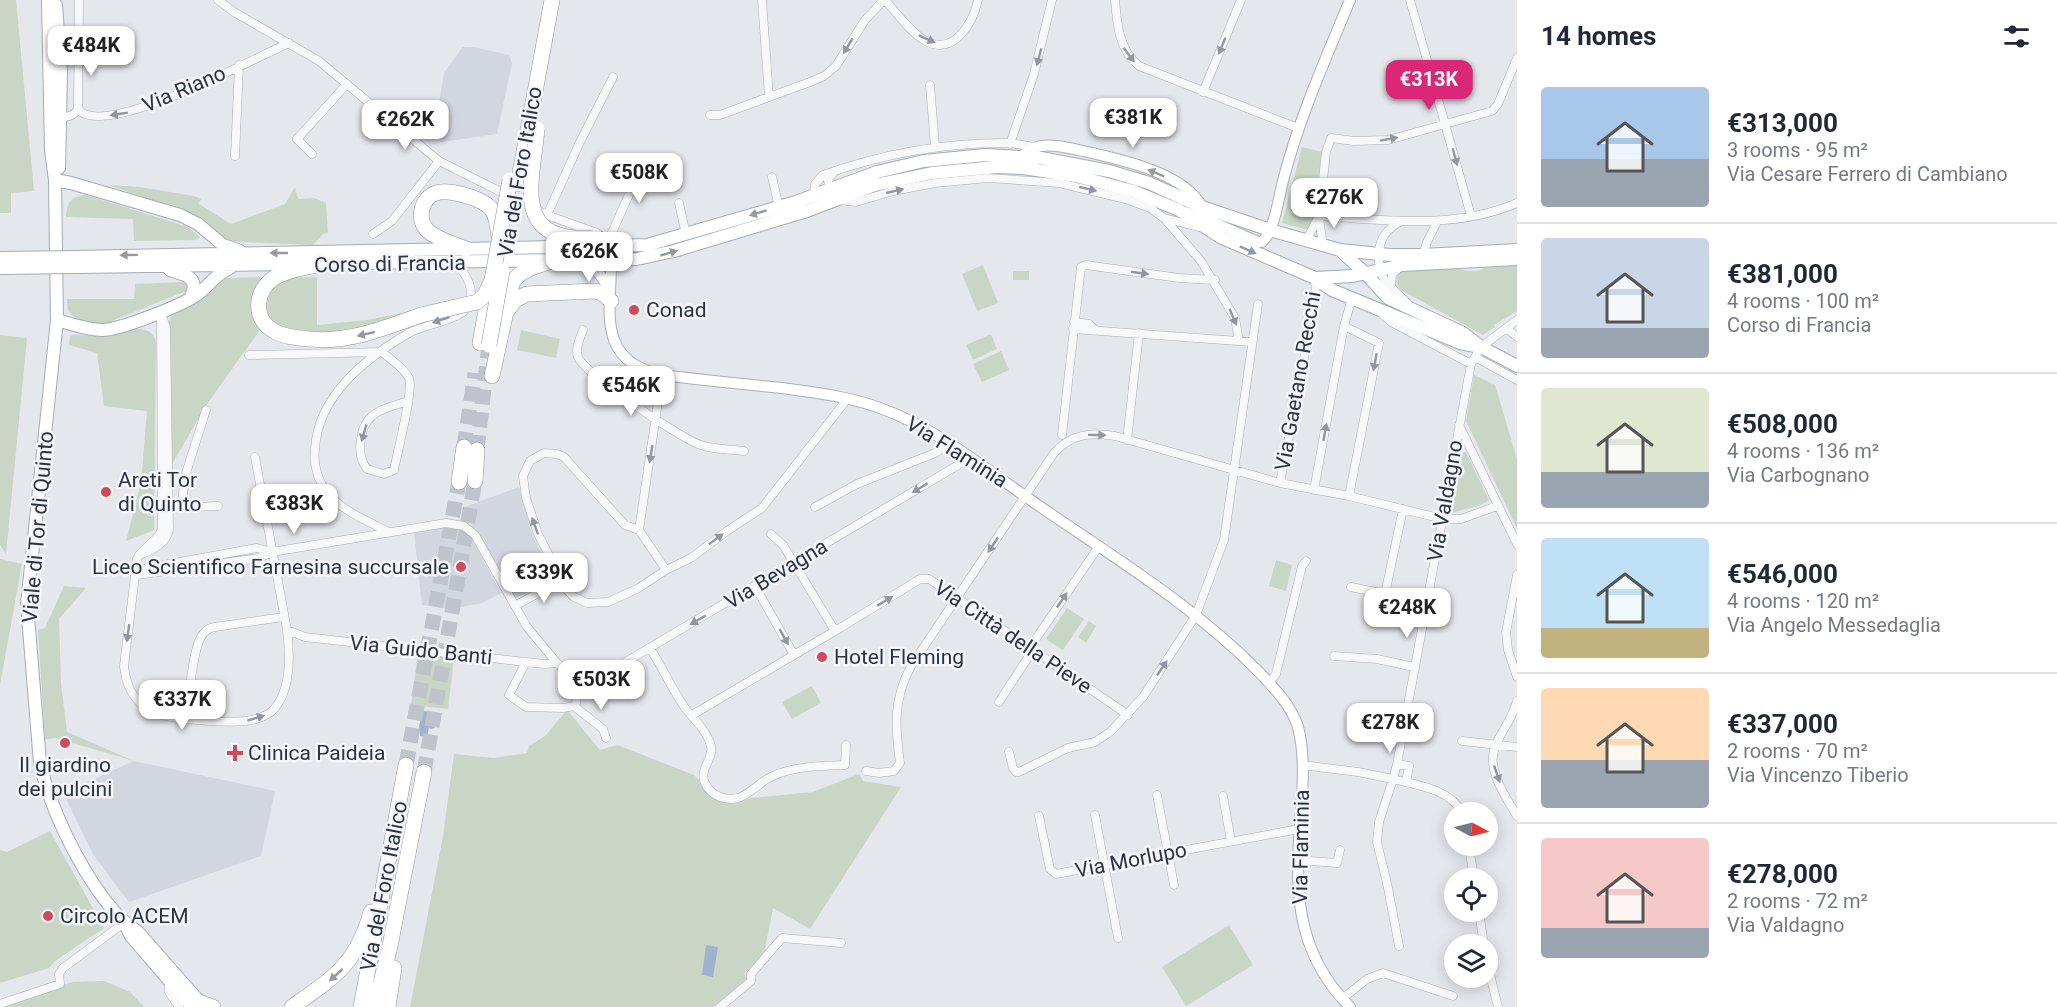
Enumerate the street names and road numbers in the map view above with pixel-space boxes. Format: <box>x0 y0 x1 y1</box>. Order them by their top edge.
street label: Via Riano <box>139 61 229 117</box>
street label: Via del Foro Italico <box>493 85 547 259</box>
street label: Corso di Francia <box>314 251 466 277</box>
street label: Via Gaetano Recchi <box>1270 289 1326 473</box>
street label: Via Flaminia <box>902 411 1012 493</box>
street label: Viale di Tor di Quinto <box>18 430 58 624</box>
street label: Via Valdagno <box>1422 438 1468 564</box>
street label: Via Bevagna <box>720 534 832 614</box>
street label: Via Città della Pieve <box>930 575 1096 699</box>
street label: Via Guido Banti <box>349 631 493 669</box>
street label: Via Flaminia <box>1288 789 1314 905</box>
street label: Via del Foro Italico <box>356 799 412 973</box>
street label: Via Morlupo <box>1073 837 1189 883</box>

